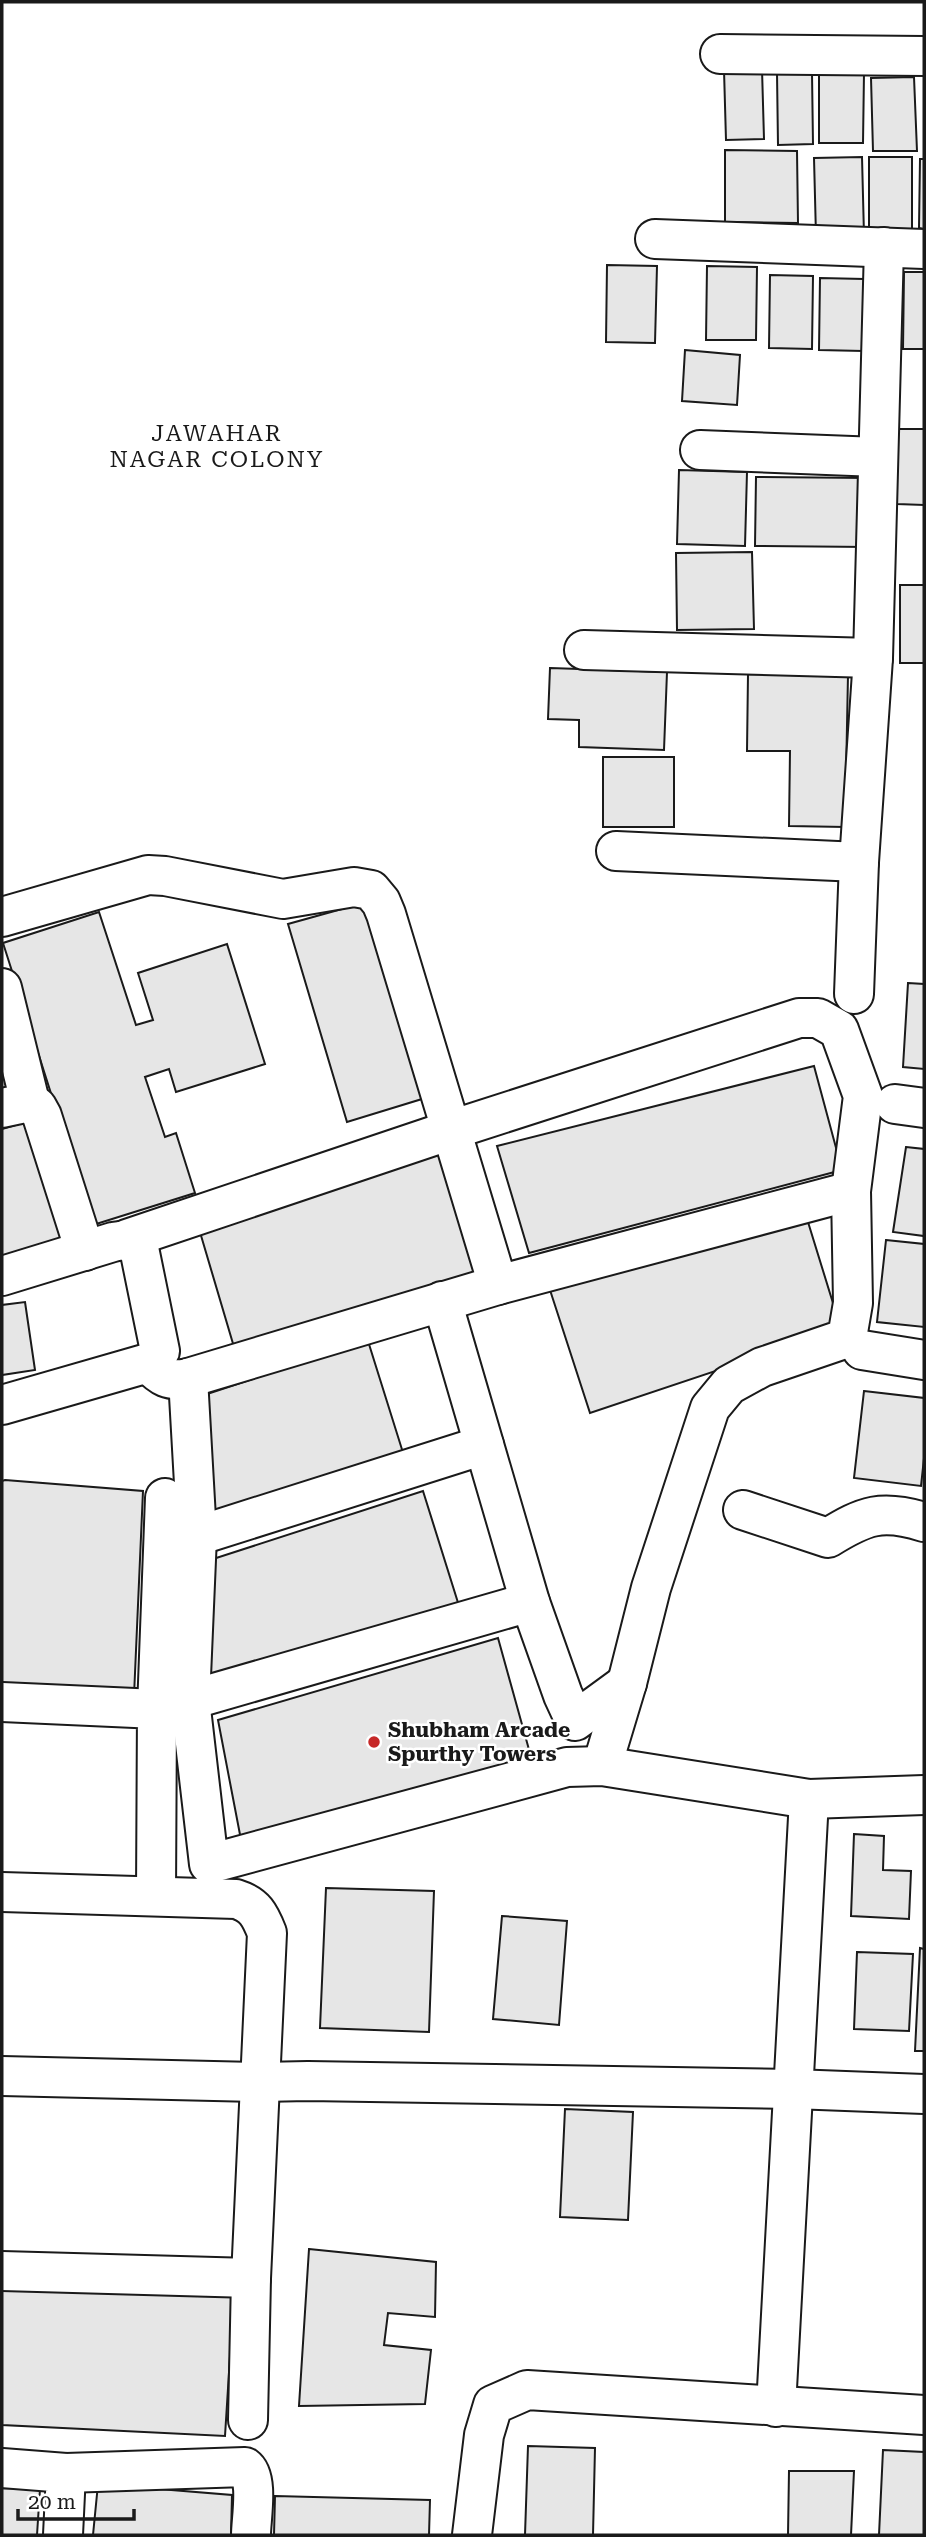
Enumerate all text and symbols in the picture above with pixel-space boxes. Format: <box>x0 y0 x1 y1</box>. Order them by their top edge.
district label: JAWAHAR NAGAR COLONY <box>109 420 325 473</box>
place label: Shubham Arcade Spurthy Towers <box>388 1718 570 1766</box>
marker: Shubham Arcade Spurthy Towers <box>366 1734 382 1750</box>
scale bar <box>18 2478 133 2522</box>
text: 20 m <box>28 2490 76 2514</box>

